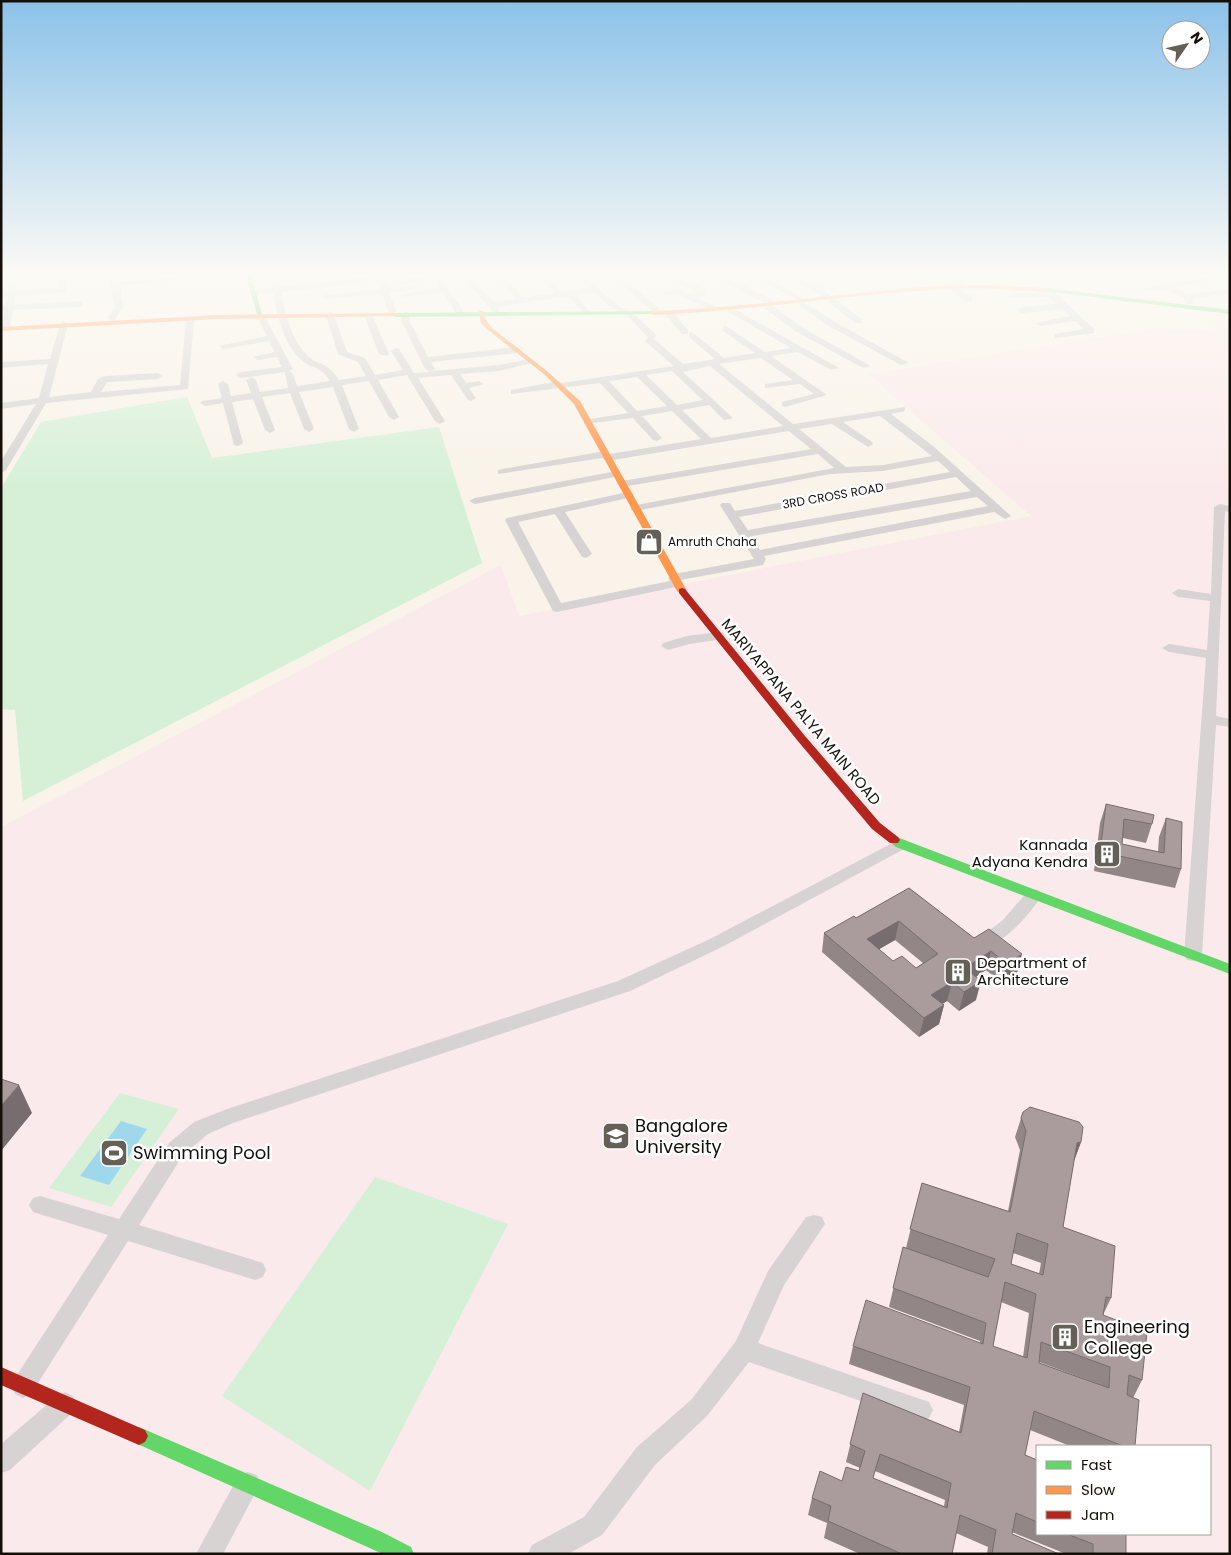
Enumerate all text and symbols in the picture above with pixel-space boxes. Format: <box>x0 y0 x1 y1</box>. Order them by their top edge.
north arrow <box>1161 20 1211 70</box>
text: N <box>1186 28 1208 48</box>
street label: 3RD CROSS ROAD <box>781 478 885 513</box>
shop icon: Amruth Chaha <box>634 527 664 557</box>
place label: Amruth Chaha <box>668 533 757 550</box>
street label: MARIYAPPANA PALYA MAIN ROAD <box>717 614 886 810</box>
place label: Kannada Adyana Kendra <box>972 834 1088 872</box>
building icon: Kannada Adyana Kendra <box>1092 839 1122 869</box>
place label: Department of Architecture <box>977 952 1087 990</box>
building icon: Department of Architecture <box>943 957 973 987</box>
place label: Bangalore University <box>635 1113 728 1159</box>
school or university icon: Bangalore University <box>601 1121 631 1151</box>
sports icon: Swimming Pool <box>99 1138 129 1168</box>
place label: Swimming Pool <box>133 1140 271 1165</box>
place label: Engineering College <box>1084 1314 1190 1360</box>
building icon: Engineering College <box>1050 1322 1080 1352</box>
legend <box>1036 1445 1211 1535</box>
text: Fast <box>1081 1454 1112 1475</box>
text: Slow <box>1081 1479 1116 1500</box>
text: Jam <box>1081 1504 1115 1525</box>

